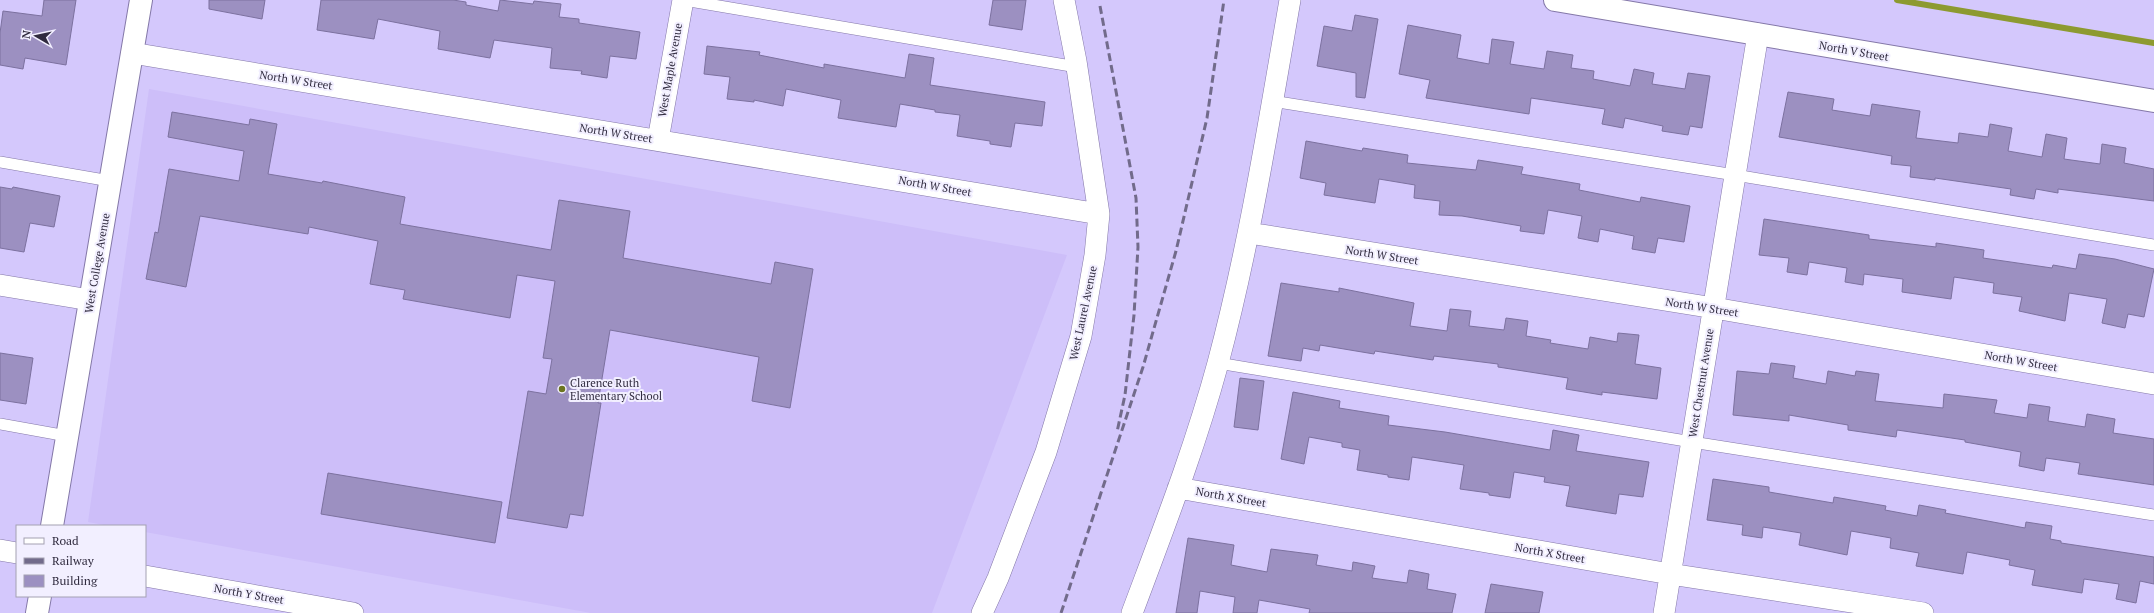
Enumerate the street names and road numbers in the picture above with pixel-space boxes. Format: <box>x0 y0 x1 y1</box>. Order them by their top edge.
street label: West Maple Avenue <box>655 21 685 118</box>
street label: North V Street <box>1818 38 1890 64</box>
street label: North W Street <box>258 67 334 93</box>
street label: North W Street <box>578 120 654 146</box>
street label: North W Street <box>897 173 973 199</box>
street label: West College Avenue <box>81 211 113 314</box>
street label: North W Street <box>1344 242 1420 268</box>
street label: West Laurel Avenue <box>1066 264 1100 361</box>
street label: North W Street <box>1664 294 1740 320</box>
street label: West Chestnut Avenue <box>1685 327 1717 438</box>
street label: North W Street <box>1983 348 2059 374</box>
street label: North X Street <box>1195 484 1267 510</box>
street label: North X Street <box>1514 540 1586 566</box>
street label: North Y Street <box>213 581 285 607</box>

